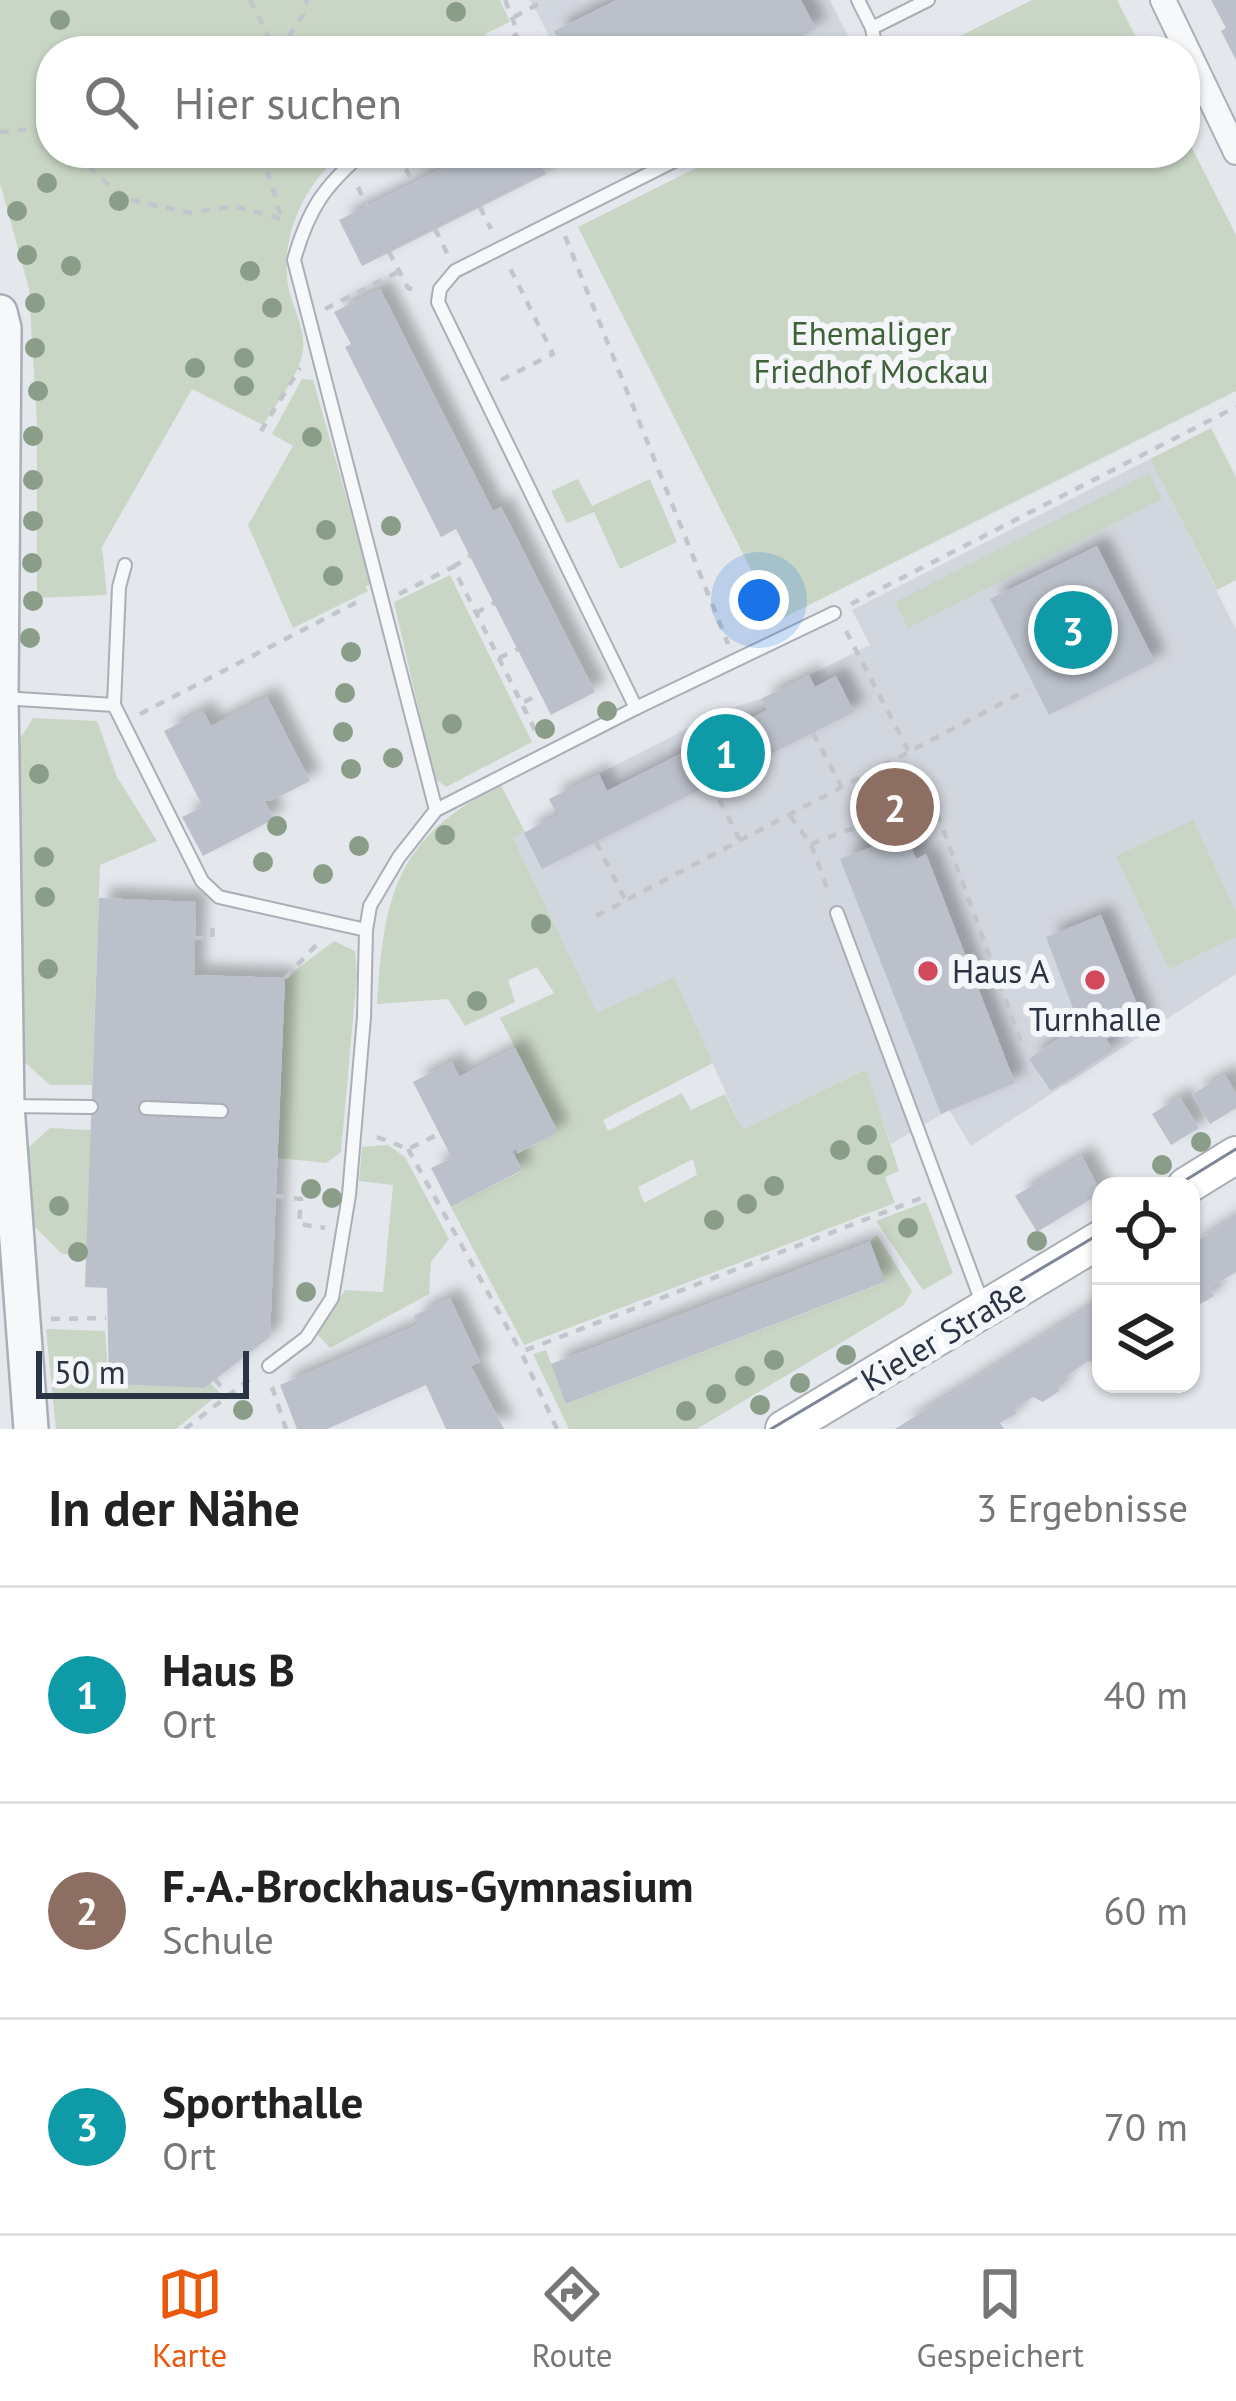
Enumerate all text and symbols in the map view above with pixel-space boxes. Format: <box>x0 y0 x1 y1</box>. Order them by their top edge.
search box <box>36 36 1200 168</box>
icon: search <box>78 69 144 135</box>
text: Hier suchen <box>174 73 402 131</box>
park label: Ehemaliger Friedhof Mockau <box>754 311 988 392</box>
your location <box>729 570 789 630</box>
pin: 3 <box>1034 585 1112 675</box>
pin: 1 <box>687 708 765 798</box>
pin: 2 <box>856 762 934 852</box>
place label: Haus A <box>952 949 1050 992</box>
marker: Haus A <box>915 958 941 984</box>
marker: Turnhalle <box>1082 967 1108 993</box>
place label: Turnhalle <box>1029 997 1161 1040</box>
map controls <box>1092 1177 1200 1393</box>
button: locate <box>1092 1177 1200 1285</box>
street label: Kieler Straße <box>852 1269 1033 1401</box>
button: layers <box>1092 1285 1200 1393</box>
scale bar <box>36 1345 249 1398</box>
text: 50 m <box>54 1350 126 1393</box>
text: In der Nähe <box>48 1474 300 1540</box>
text: 3 Ergebnisse <box>976 1482 1188 1533</box>
text: Haus B <box>162 1640 295 1698</box>
text: 1 <box>76 1669 98 1720</box>
text: 40 m <box>1103 1669 1188 1720</box>
text: Ort <box>162 1698 216 1749</box>
text: F.-A.-Brockhaus-Gymnasium <box>162 1856 694 1914</box>
text: 2 <box>76 1885 98 1936</box>
text: 60 m <box>1103 1885 1188 1936</box>
text: Schule <box>162 1914 274 1965</box>
text: Sporthalle <box>162 2072 363 2130</box>
text: 3 <box>76 2101 98 2152</box>
text: 70 m <box>1103 2101 1188 2152</box>
text: Ort <box>162 2130 216 2181</box>
tab: Karte <box>152 2261 227 2376</box>
tab: Route <box>531 2261 613 2376</box>
tab: Gespeichert <box>917 2261 1084 2376</box>

